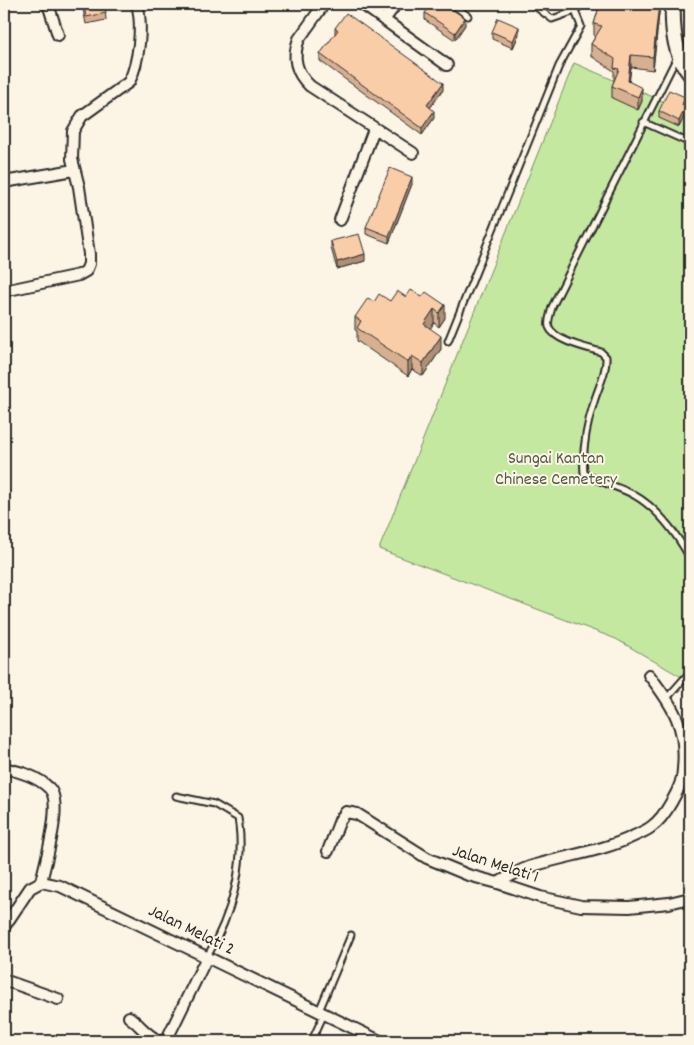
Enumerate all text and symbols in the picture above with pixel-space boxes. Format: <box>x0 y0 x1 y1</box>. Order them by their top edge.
park label: Sungai Kantan Chinese Cemetery <box>495 447 618 493</box>
street label: Jalan Melati 1 <box>449 839 541 891</box>
street label: Jalan Melati 2 <box>144 899 238 963</box>

